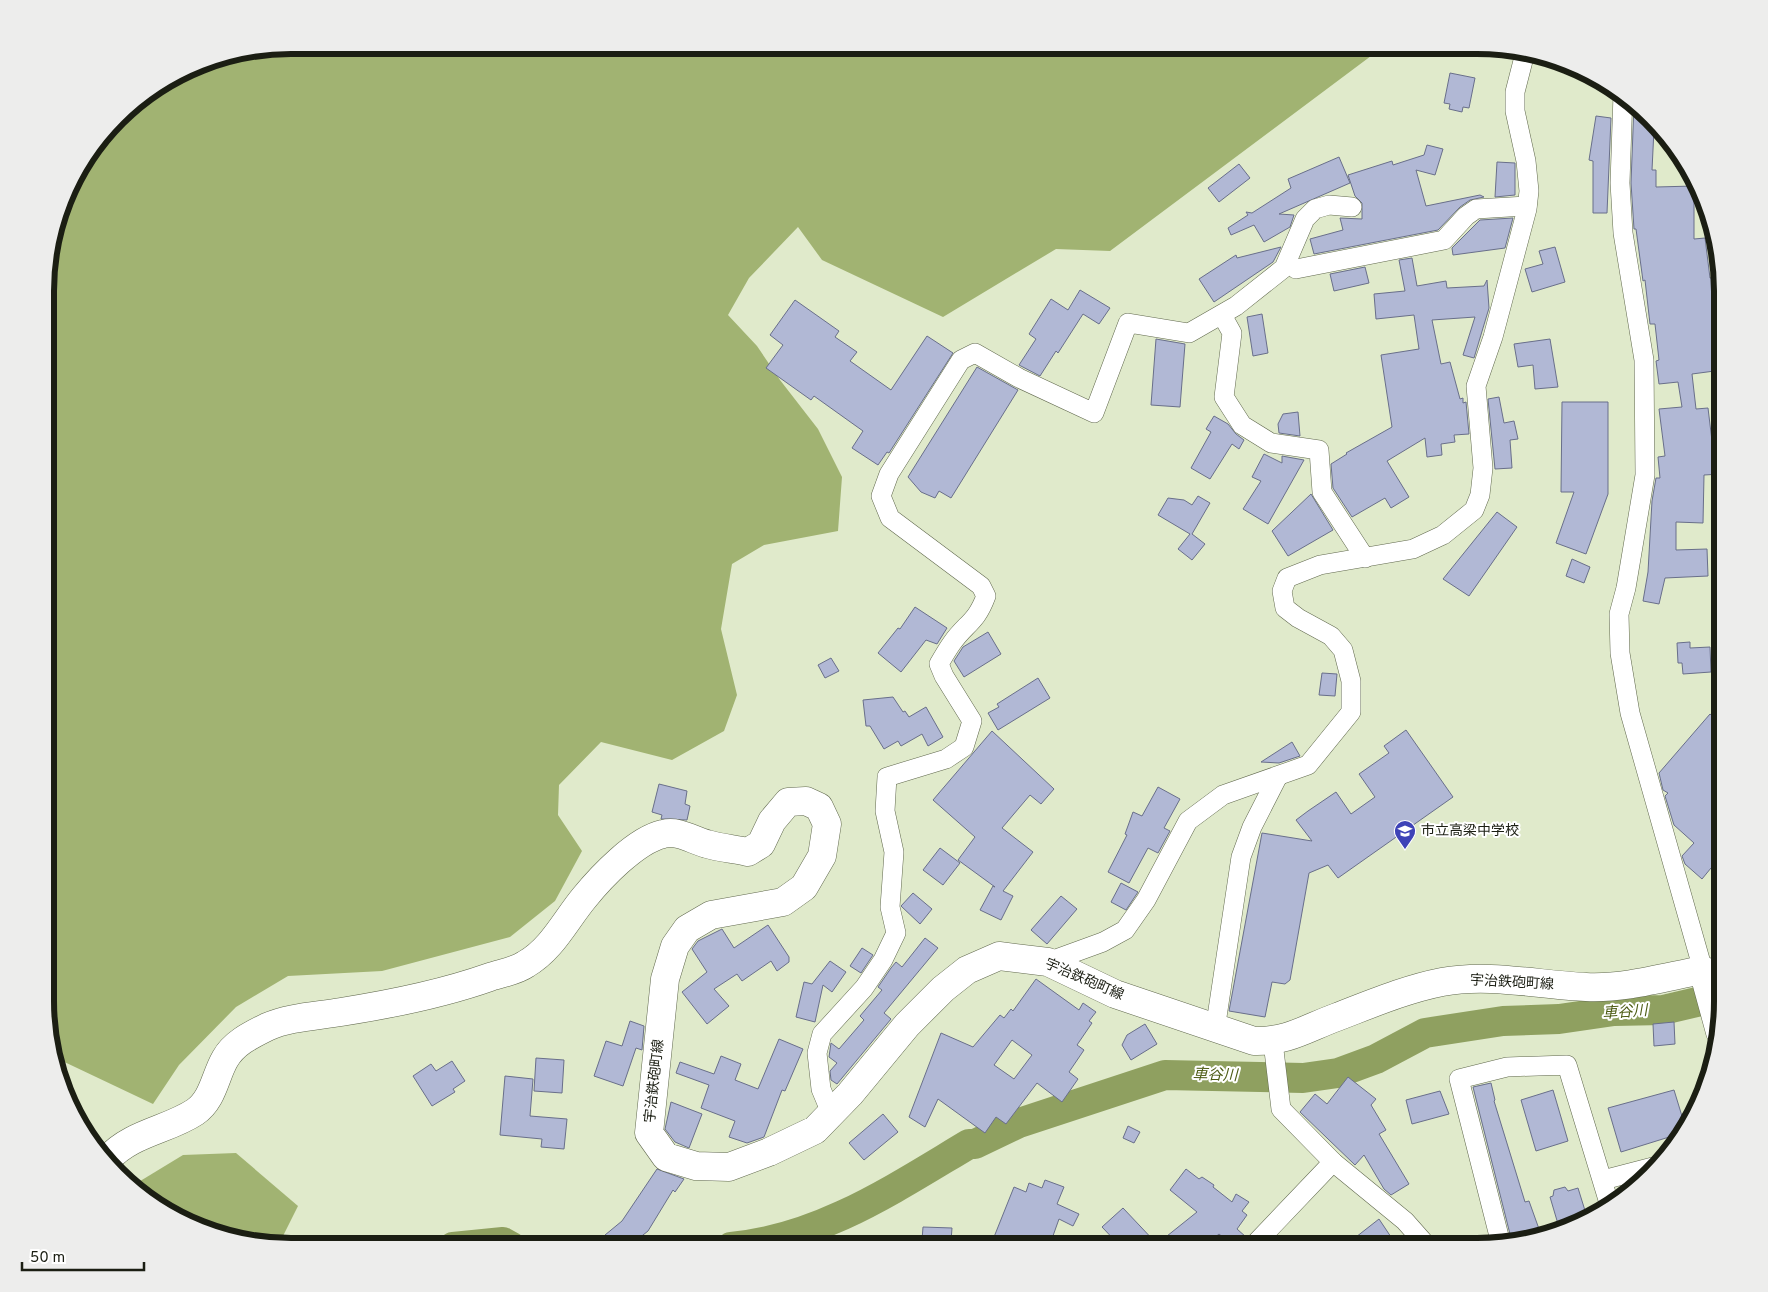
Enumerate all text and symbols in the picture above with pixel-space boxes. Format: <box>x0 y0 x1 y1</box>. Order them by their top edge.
school or university icon: 市立高梁中学校 <box>1393 819 1417 850</box>
place label: 市立高梁中学校 <box>1421 823 1519 840</box>
street label: 宇治鉄砲町線 <box>1042 956 1126 1004</box>
street label: 宇治鉄砲町線 <box>1470 972 1554 994</box>
water label: 車谷川 <box>1602 1002 1650 1024</box>
street label: 宇治鉄砲町線 <box>642 1038 668 1124</box>
water label: 車谷川 <box>1192 1066 1240 1086</box>
scale bar <box>22 1240 145 1272</box>
text: 50 m <box>30 1249 65 1268</box>

